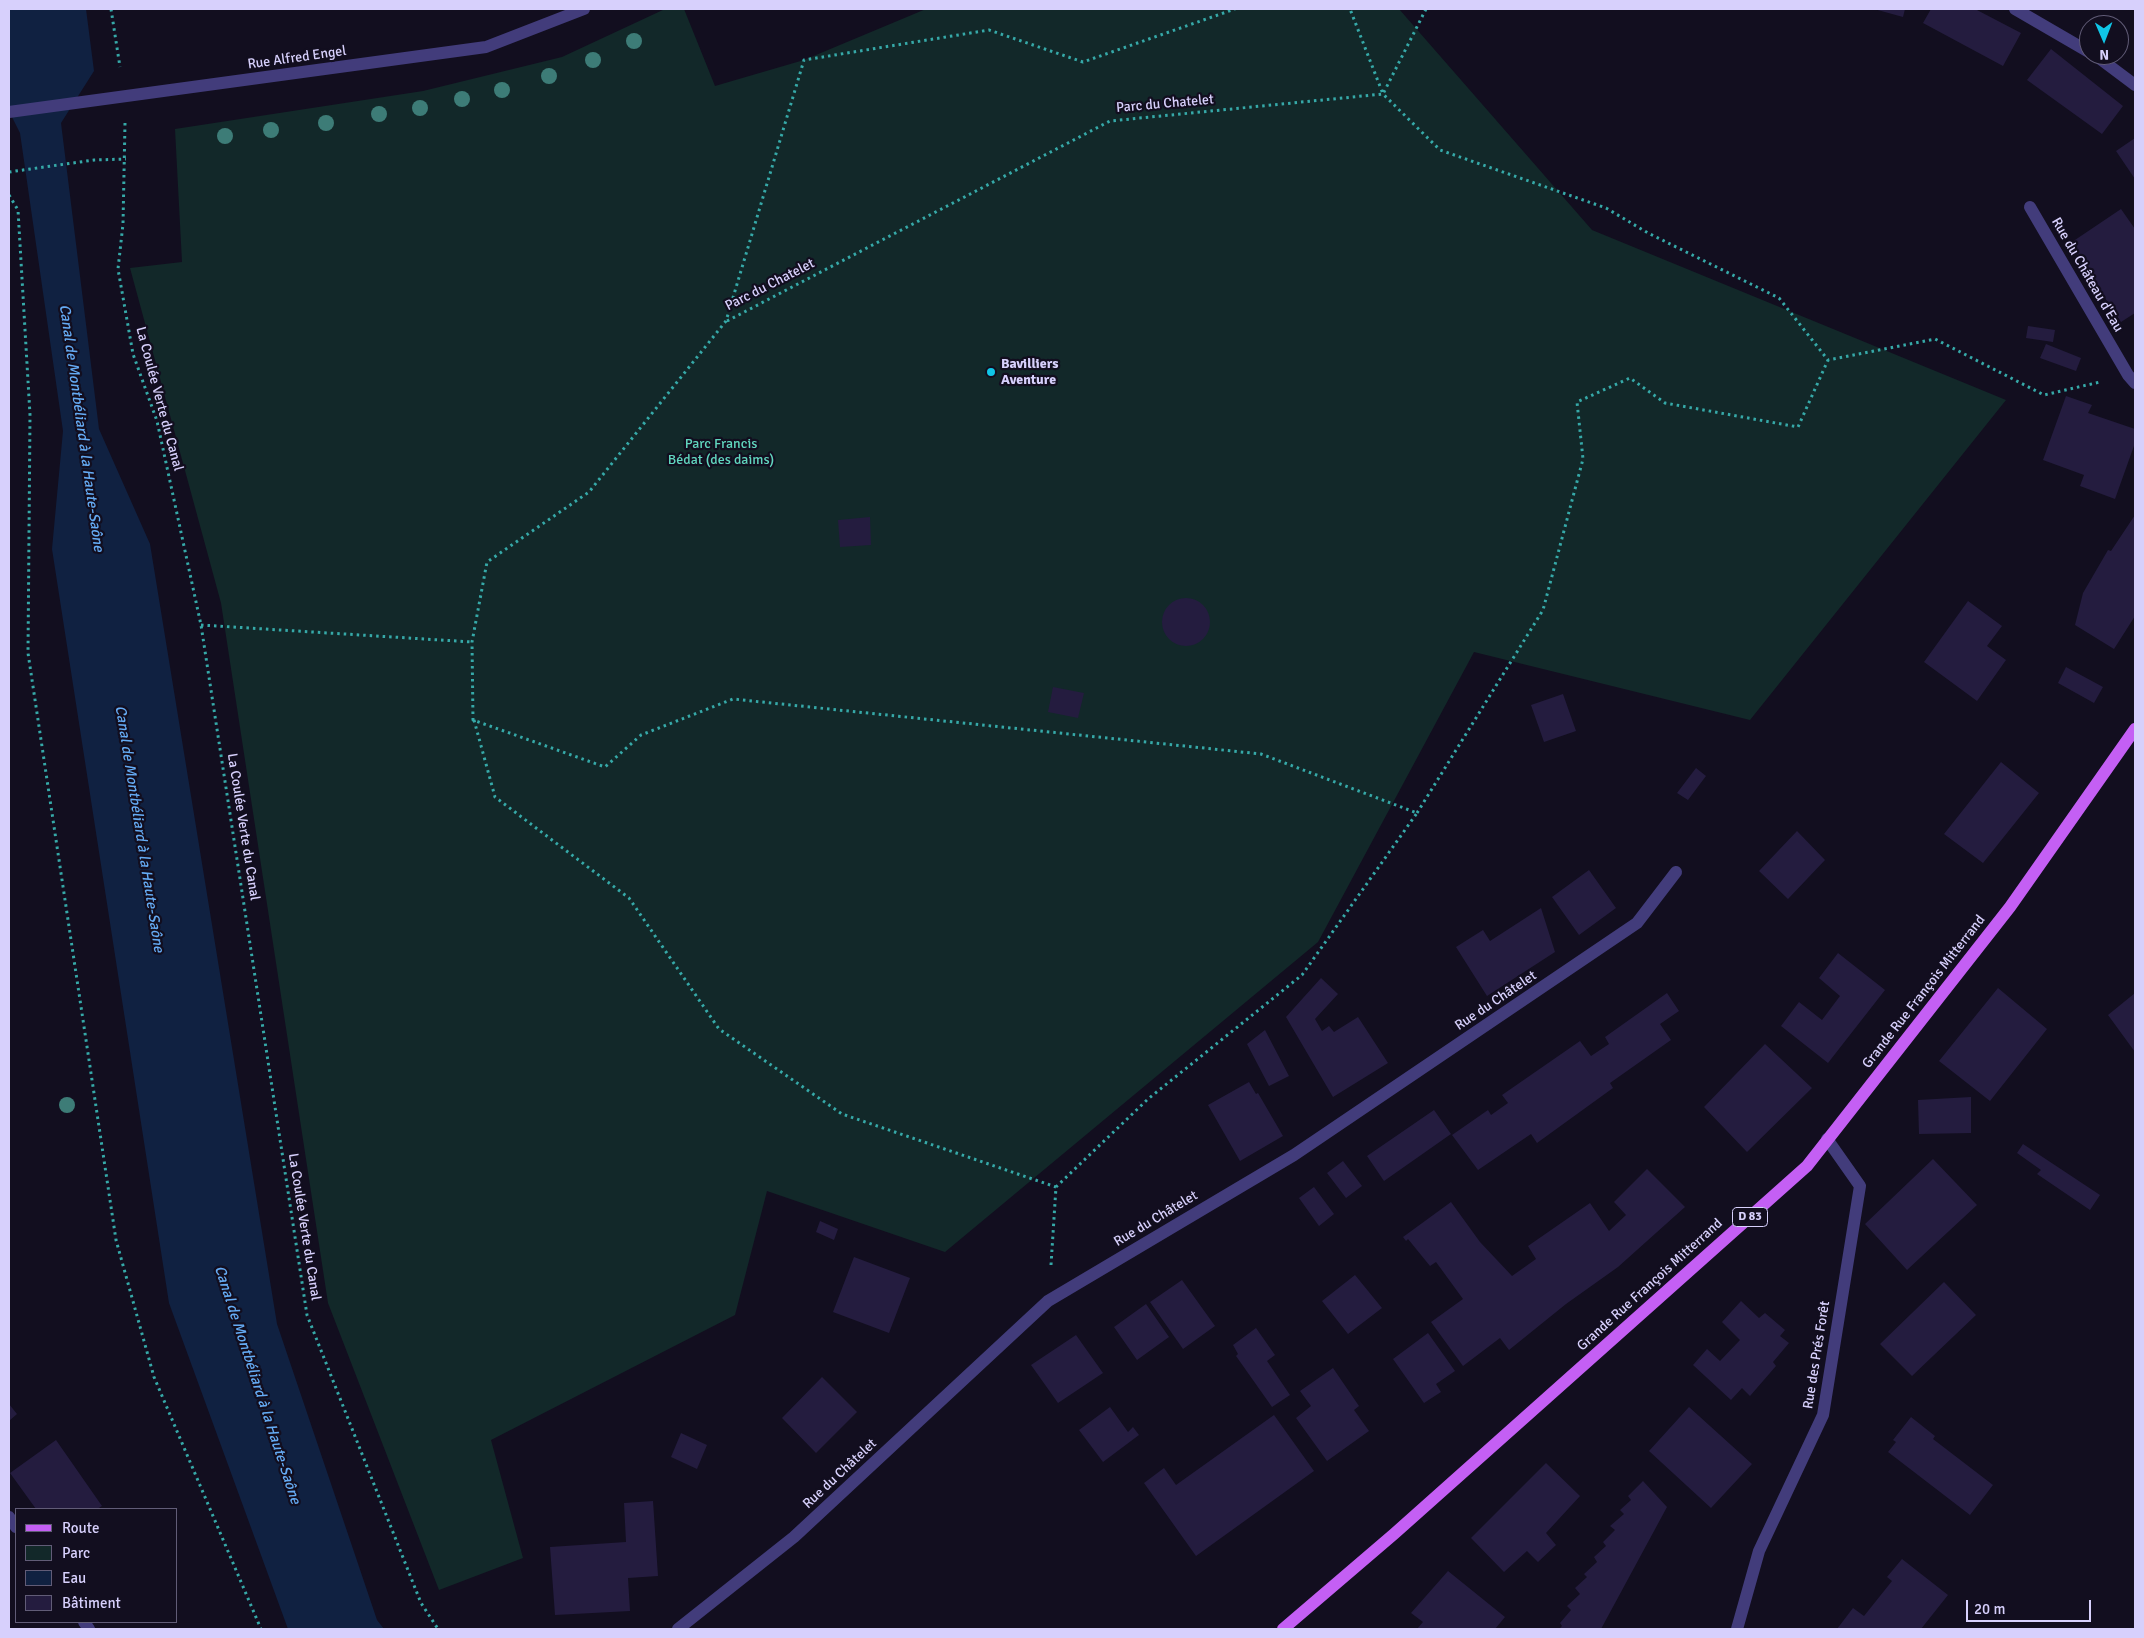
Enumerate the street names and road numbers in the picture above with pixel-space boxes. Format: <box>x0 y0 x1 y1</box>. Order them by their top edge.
street label: Rue Alfred Engel <box>246 43 348 73</box>
street label: Parc du Chatelet <box>1115 91 1215 117</box>
street label: Rue du Château d'Eau <box>2047 215 2127 335</box>
street label: Parc du Chatelet <box>722 255 818 315</box>
street label: La Coulée Verte du Canal <box>132 325 186 473</box>
street label: La Coulée Verte du Canal <box>223 752 263 902</box>
street label: Grande Rue François Mitterrand <box>1859 912 1989 1072</box>
street label: Rue du Châtelet <box>1452 968 1540 1034</box>
street label: La Coulée Verte du Canal <box>284 1152 324 1302</box>
street label: Rue du Châtelet <box>1111 1187 1201 1251</box>
road number: D 83 <box>1732 1208 1768 1226</box>
street label: Grande Rue François Mitterrand <box>1574 1215 1726 1355</box>
street label: Rue des Prés Forêt <box>1800 1300 1834 1410</box>
street label: Rue du Châtelet <box>800 1436 880 1512</box>

